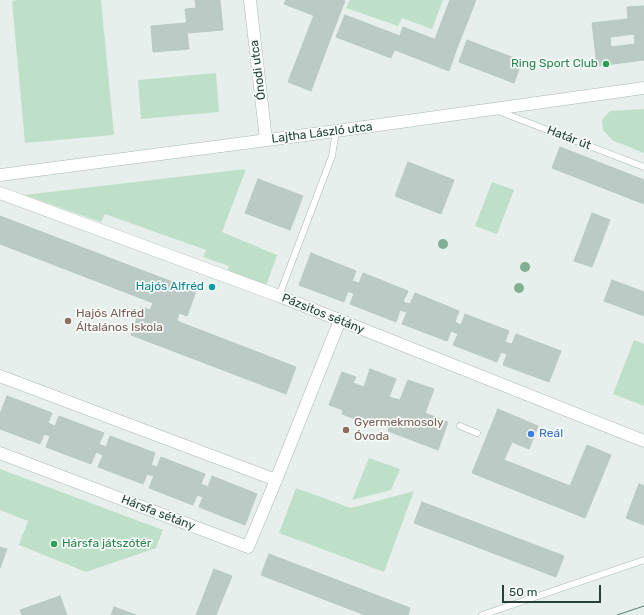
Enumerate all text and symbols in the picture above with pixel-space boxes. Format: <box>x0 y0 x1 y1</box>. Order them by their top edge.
street label: Ónodi utca <box>247 39 269 101</box>
place label: Ring Sport Club <box>511 57 598 71</box>
marker: Ring Sport Club <box>601 59 611 69</box>
street label: Lajtha László utca <box>271 120 373 146</box>
street label: Határ út <box>545 123 593 153</box>
place label: Hajós Alfréd <box>136 280 204 294</box>
marker: Hajós Alfréd <box>207 282 217 292</box>
street label: Pázsitos sétány <box>280 291 366 337</box>
place label: Hajós Alfréd Általános Iskola <box>76 307 163 335</box>
marker: Hajós Alfréd Általános Iskola <box>63 316 73 326</box>
place label: Gyermekmosoly Óvoda <box>354 416 444 444</box>
marker: Gyermekmosoly Óvoda <box>341 425 351 435</box>
place label: Reál <box>539 427 563 441</box>
marker: Reál <box>526 429 536 439</box>
street label: Hársfa sétány <box>119 492 197 534</box>
place label: Hársfa játszótér <box>62 537 151 551</box>
marker: Hársfa játszótér <box>49 539 59 549</box>
scale bar <box>504 577 603 603</box>
text: 50 m <box>509 585 537 599</box>

